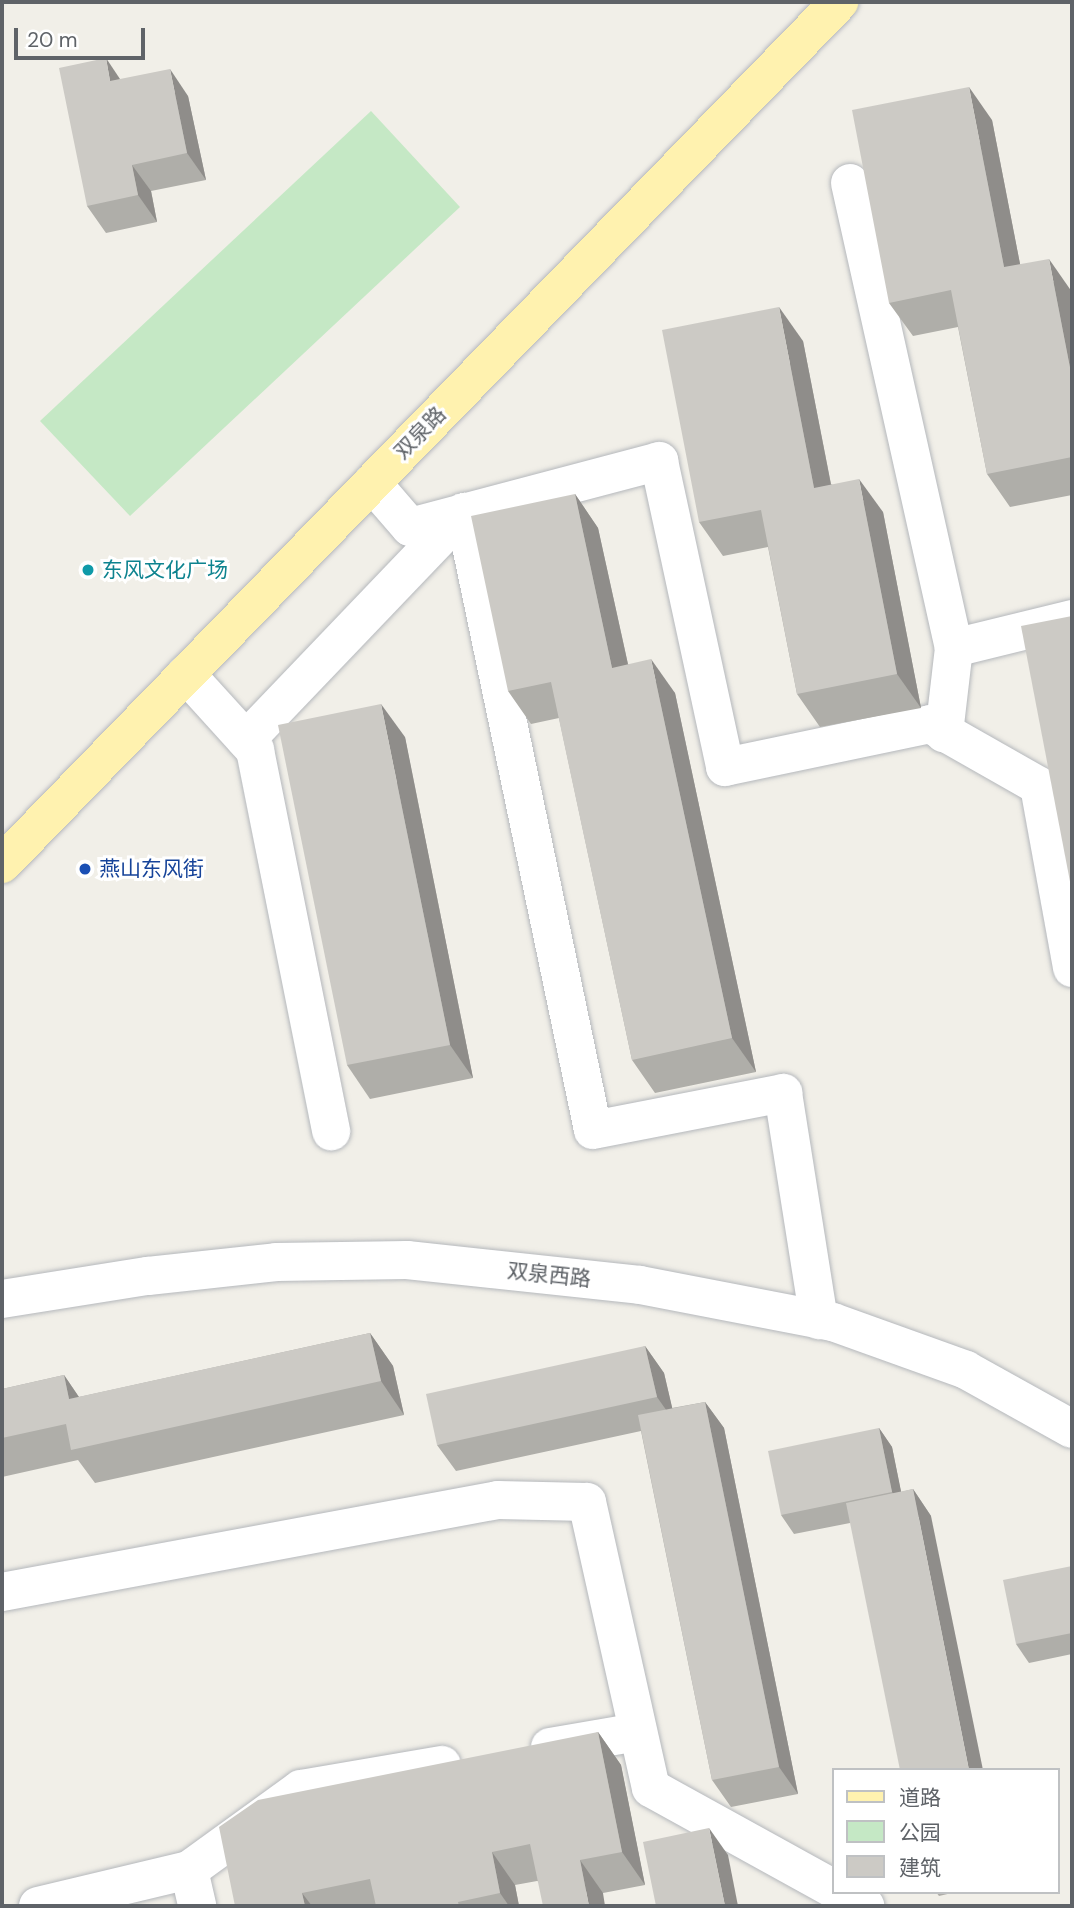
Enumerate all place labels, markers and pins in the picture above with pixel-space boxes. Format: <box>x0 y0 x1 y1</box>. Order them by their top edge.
place label: 东风文化广场 <box>102 557 228 583</box>
marker: 东风文化广场 <box>80 562 96 578</box>
place label: 燕山东风街 <box>99 856 204 882</box>
marker: 燕山东风街 <box>77 861 93 877</box>

